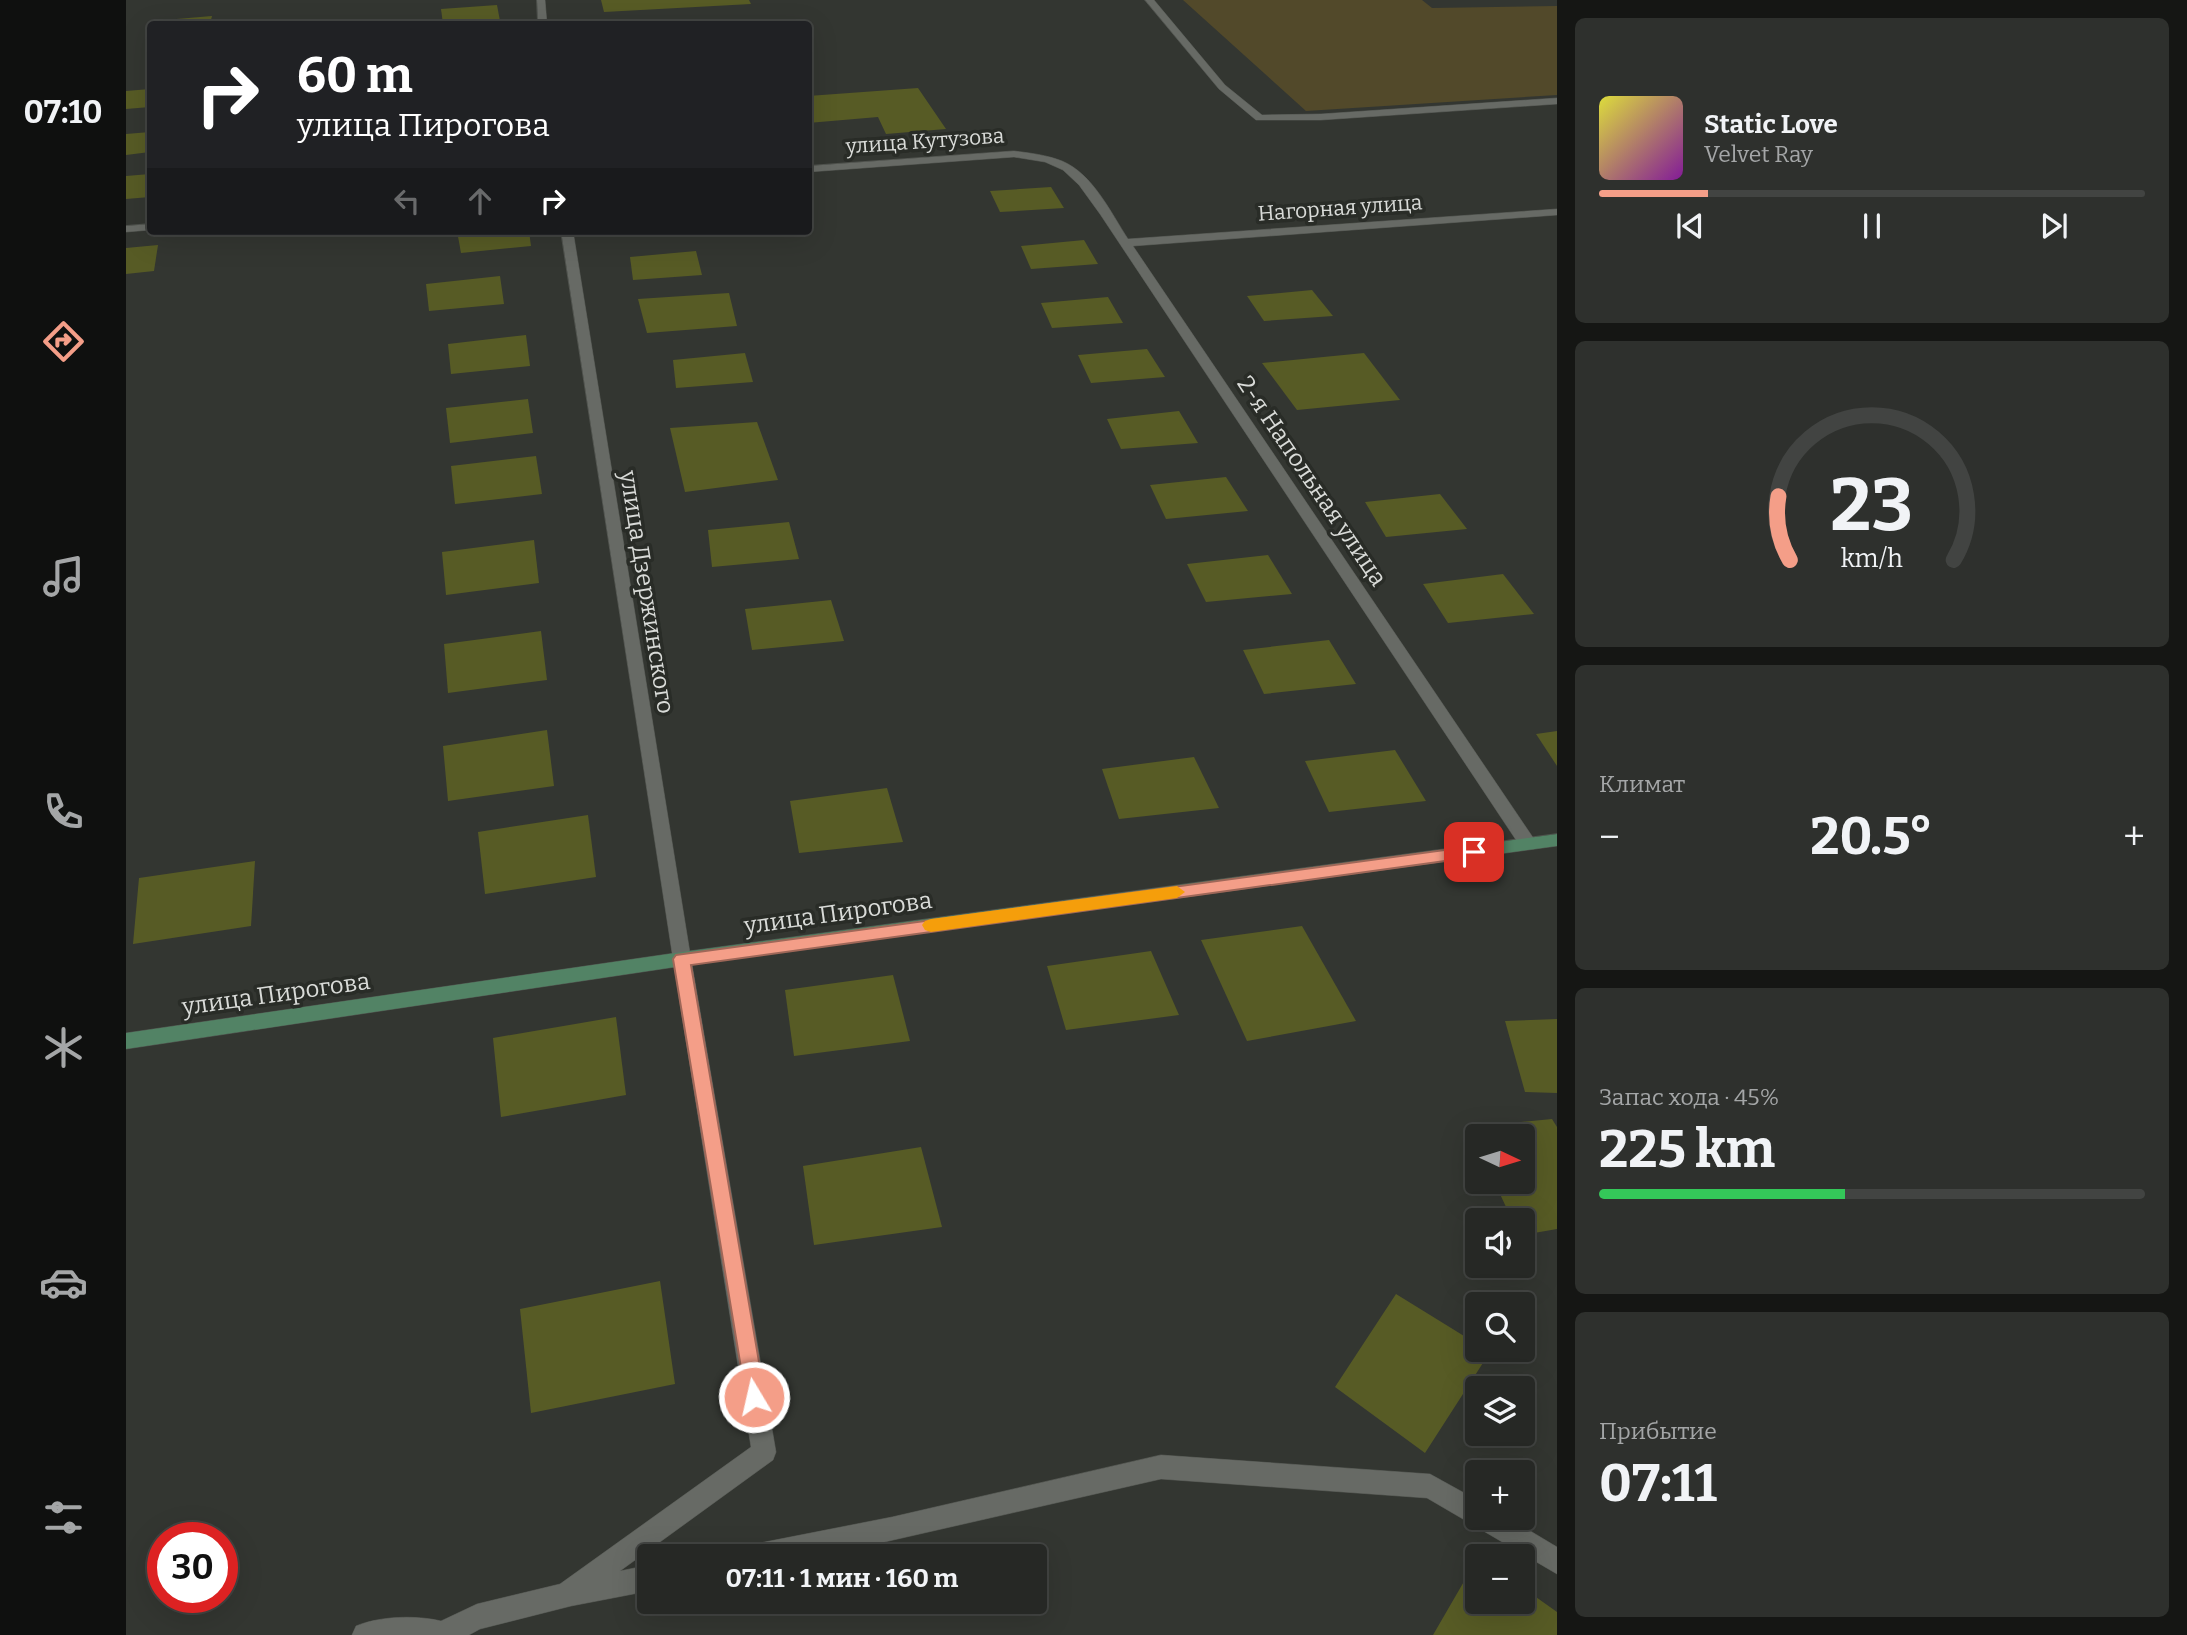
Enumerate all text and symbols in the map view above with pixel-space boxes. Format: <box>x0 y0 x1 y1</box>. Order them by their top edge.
text: 60 m <box>297 46 413 105</box>
icon: right <box>182 49 273 140</box>
text: 07:10 <box>23 93 103 131</box>
text: улица Пирогова <box>297 106 550 144</box>
text: Static Love <box>1704 109 1838 140</box>
street label: улица Кутузова <box>844 122 1006 160</box>
text: Velvet Ray <box>1704 140 1813 168</box>
icon: left <box>388 182 426 220</box>
icon: ahead <box>461 182 499 220</box>
icon: right <box>534 182 572 220</box>
street label: Нагорная улица <box>1257 189 1424 227</box>
icon: previous <box>1671 207 1709 245</box>
icon: pause <box>1853 207 1891 245</box>
icon: next <box>2035 207 2073 245</box>
icon: directions <box>39 317 88 366</box>
street label: 2-я Напольная улица <box>1231 371 1393 591</box>
text: 23 <box>1831 463 1913 550</box>
street label: улица Дзержинского <box>614 468 680 715</box>
text: km/h <box>1841 544 1903 574</box>
icon: music <box>39 552 88 601</box>
text: Климат <box>1599 770 1685 798</box>
icon: phone <box>39 787 88 836</box>
text: 20.5° <box>1810 805 1933 868</box>
text: − <box>1599 814 1620 860</box>
text: + <box>2123 814 2145 860</box>
pin <box>1444 822 1504 882</box>
icon: arrive <box>1455 833 1493 871</box>
street label: улица Пирогова <box>741 886 934 940</box>
street label: улица Пирогова <box>179 967 372 1021</box>
icon: climate <box>39 1023 88 1072</box>
text: Запас хода · 45% <box>1599 1083 1779 1111</box>
text: 225 km <box>1599 1118 1775 1181</box>
north arrow <box>1465 1124 1535 1194</box>
map controls <box>1465 1124 1535 1614</box>
button: sound <box>1465 1208 1535 1278</box>
icon: car <box>39 1258 88 1307</box>
button: search <box>1465 1292 1535 1362</box>
position arrow <box>717 1360 791 1434</box>
button: layers <box>1465 1376 1535 1446</box>
text: Прибытие <box>1599 1417 1717 1445</box>
text: 07:11 <box>1599 1452 1717 1515</box>
button: + <box>1465 1460 1535 1530</box>
icon: filters <box>39 1493 88 1542</box>
speed limit sign: 30 <box>147 1522 238 1613</box>
button: − <box>1465 1544 1535 1614</box>
text: 07:11 · 1 мин · 160 m <box>726 1563 958 1594</box>

